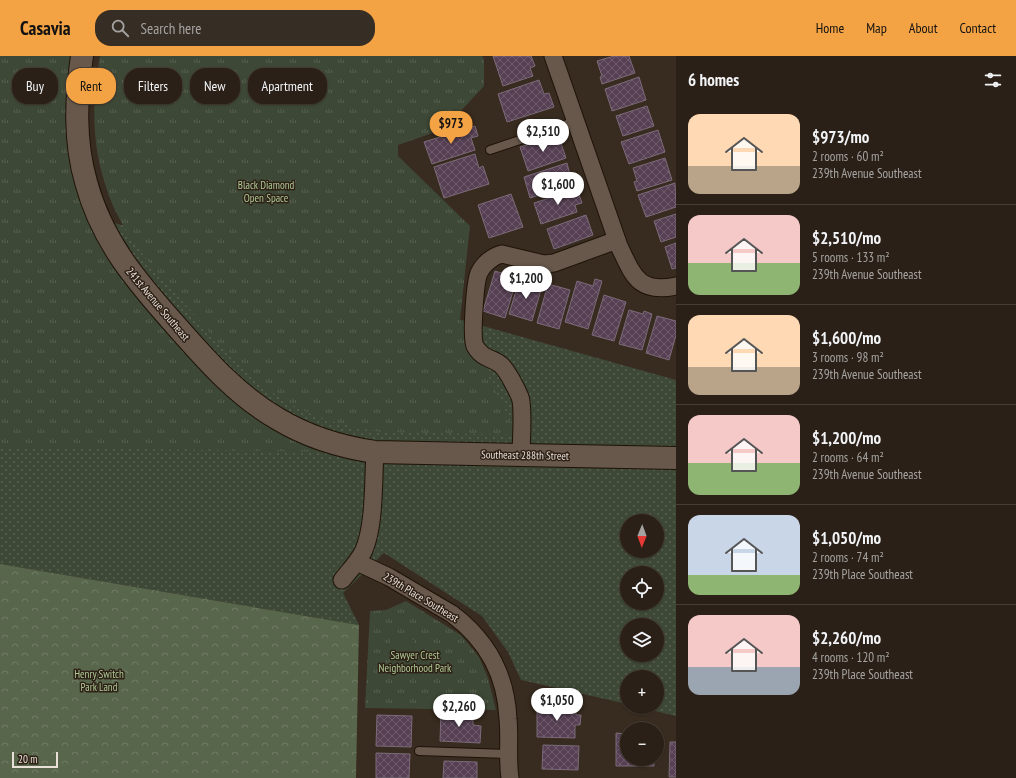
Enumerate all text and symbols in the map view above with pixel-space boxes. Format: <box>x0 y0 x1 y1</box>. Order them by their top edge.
search box <box>95 10 375 46</box>
text: Casavia <box>20 16 71 40</box>
icon: search <box>109 17 131 39</box>
text: Search here <box>141 19 202 38</box>
text: Home <box>816 19 844 37</box>
text: Map <box>866 19 887 37</box>
text: About <box>909 19 938 37</box>
text: Contact <box>960 19 996 37</box>
chip: Buy <box>12 68 58 104</box>
chip: Rent <box>66 68 116 104</box>
chip: Filters <box>124 68 182 104</box>
chip: New <box>190 68 240 104</box>
chip: Apartment <box>248 68 327 104</box>
text: 6 homes <box>688 69 739 91</box>
icon: filters <box>982 69 1004 91</box>
pin: $973 <box>427 111 475 145</box>
text: $973 <box>439 115 463 132</box>
pin: $2,510 <box>510 119 576 153</box>
text: $2,510 <box>526 123 560 140</box>
text: $973/mo <box>812 126 869 148</box>
icon: home <box>720 130 768 178</box>
text: 2 rooms · 60 m² <box>812 148 884 165</box>
text: 239th Avenue Southeast <box>812 165 922 182</box>
pin: $1,600 <box>525 172 591 206</box>
text: $1,600 <box>541 176 575 193</box>
park label: Black Diamond Open Space <box>238 178 294 205</box>
text: $2,510/mo <box>812 227 881 249</box>
icon: home <box>720 231 768 279</box>
text: 5 rooms · 133 m² <box>812 249 890 266</box>
street label: 241st Avenue Southeast <box>123 264 193 344</box>
pin: $1,200 <box>493 266 559 300</box>
text: 239th Avenue Southeast <box>812 266 922 283</box>
text: $1,200 <box>509 270 543 287</box>
text: $1,600/mo <box>812 327 881 349</box>
icon: home <box>720 331 768 379</box>
text: 3 rooms · 98 m² <box>812 349 884 366</box>
text: 239th Avenue Southeast <box>812 366 922 383</box>
text: $1,200/mo <box>812 427 881 449</box>
icon: home <box>720 431 768 479</box>
street label: Southeast 288th Street <box>481 447 569 463</box>
text: 2 rooms · 64 m² <box>812 449 884 466</box>
text: 239th Avenue Southeast <box>812 466 922 483</box>
north arrow <box>620 514 664 558</box>
map controls <box>620 514 664 766</box>
text: $1,050/mo <box>812 527 881 549</box>
icon: home <box>720 531 768 579</box>
text: 2 rooms · 74 m² <box>812 549 884 566</box>
button: locate <box>620 566 664 610</box>
text: 239th Place Southeast <box>812 566 913 583</box>
street label: 239th Place Southeast <box>381 569 461 625</box>
button: layers <box>620 618 664 662</box>
text: $2,260/mo <box>812 627 881 649</box>
icon: home <box>720 631 768 679</box>
park label: Sawyer Crest Neighborhood Park <box>379 648 452 675</box>
text: 4 rooms · 120 m² <box>812 649 890 666</box>
text: 239th Place Southeast <box>812 666 913 683</box>
park label: Henry Switch Park Land <box>74 667 124 694</box>
button: + <box>620 670 664 714</box>
pin: $1,050 <box>524 688 590 722</box>
text: $1,050 <box>540 692 574 709</box>
pin: $2,260 <box>426 694 492 728</box>
text: $2,260 <box>442 698 476 715</box>
button: − <box>620 722 664 766</box>
scale bar <box>12 750 58 769</box>
text: 20 m <box>18 752 37 766</box>

